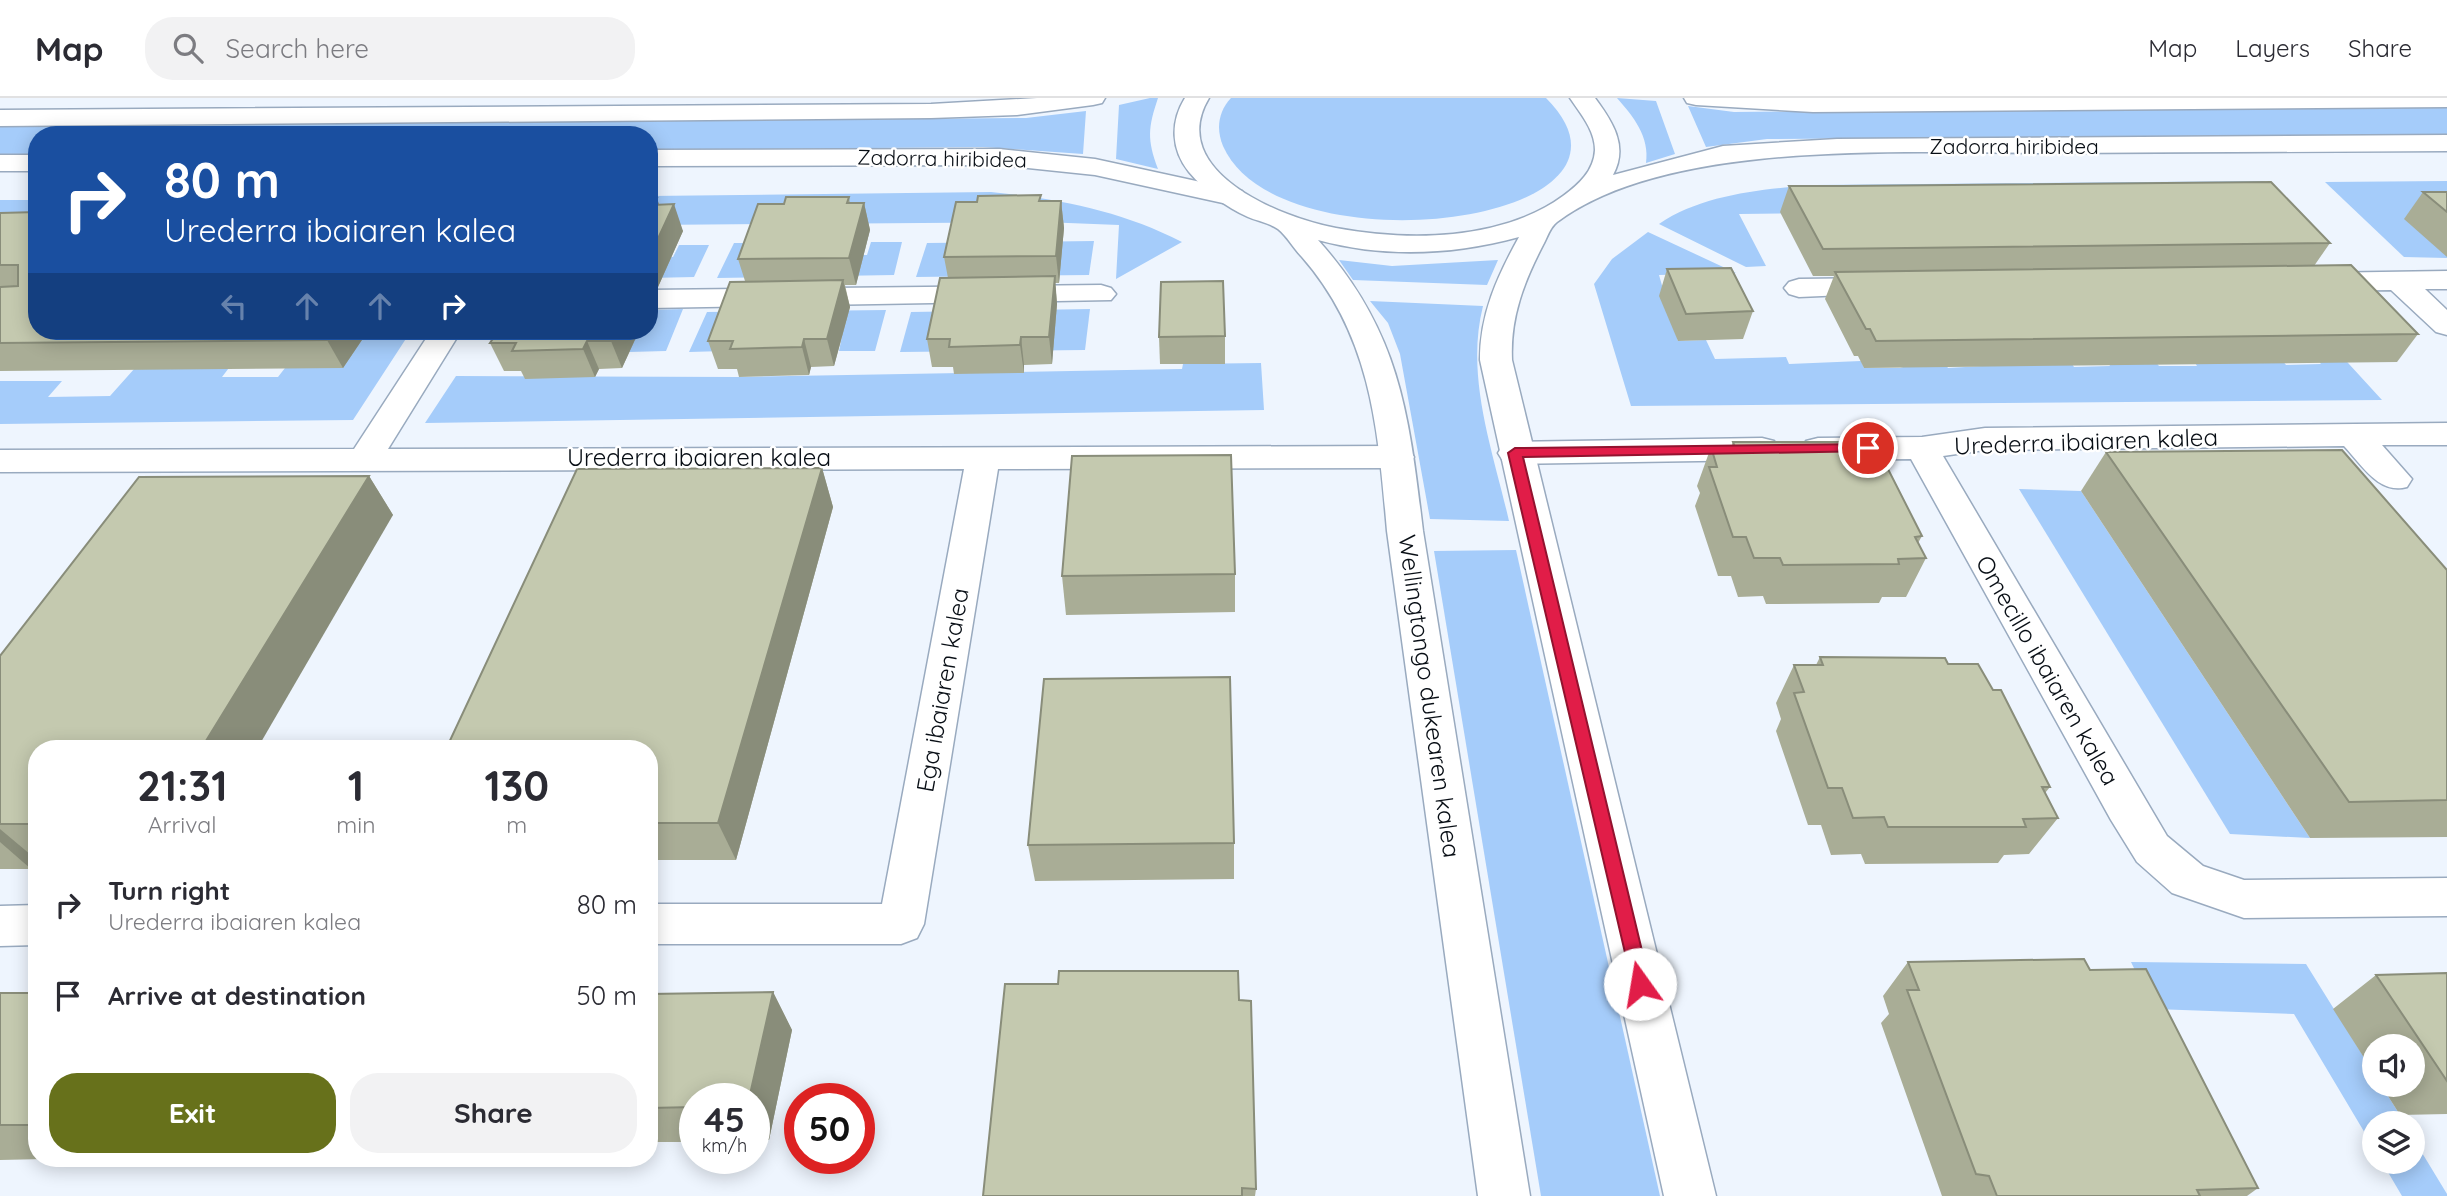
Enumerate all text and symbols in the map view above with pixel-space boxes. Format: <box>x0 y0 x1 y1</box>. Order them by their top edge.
search box <box>145 17 635 80</box>
text: Map <box>35 28 103 69</box>
icon: search <box>169 29 207 67</box>
text: Search here <box>225 32 369 65</box>
text: Map <box>2148 33 2197 63</box>
text: Layers <box>2235 33 2310 63</box>
text: Share <box>2348 33 2412 63</box>
street label: Zadorra hiribidea <box>1929 133 2099 159</box>
street label: Zadorra hiribidea <box>857 144 1027 172</box>
text: 80 m <box>164 149 280 210</box>
icon: right <box>49 154 140 245</box>
text: Urederra ibaiaren kalea <box>164 210 516 250</box>
icon: left <box>215 287 253 325</box>
icon: ahead <box>288 287 326 325</box>
icon: ahead <box>361 287 399 325</box>
icon: right <box>434 287 472 325</box>
pin <box>1838 418 1898 478</box>
street label: Urederra ibaiaren kalea <box>1953 421 2219 461</box>
icon: arrive <box>1849 429 1887 467</box>
street label: Urederra ibaiaren kalea <box>567 442 831 472</box>
street label: Wellingtongo dukearen kalea <box>1392 533 1468 859</box>
street label: Omecillo ibaiaren kalea <box>1970 550 2126 790</box>
street label: Ega ibaiaren kalea <box>909 586 975 794</box>
text: 21:31 <box>137 759 227 812</box>
text: 1 <box>348 759 364 812</box>
text: 130 <box>484 759 549 812</box>
text: Arrival <box>148 810 217 839</box>
text: min <box>336 810 376 839</box>
text: m <box>506 810 527 839</box>
text: Turn right <box>108 874 230 907</box>
icon: right <box>49 886 87 924</box>
text: 80 m <box>577 888 637 921</box>
text: Urederra ibaiaren kalea <box>108 907 361 936</box>
position arrow <box>1603 947 1677 1021</box>
icon: arrive <box>49 977 87 1015</box>
text: Arrive at destination <box>108 979 366 1012</box>
text: 50 m <box>577 979 637 1012</box>
map controls <box>2362 1034 2425 1174</box>
button: sound <box>2362 1034 2425 1097</box>
button: Exit <box>49 1073 336 1153</box>
button: Share <box>350 1073 637 1153</box>
speed limit sign: 50 <box>784 1083 875 1174</box>
text: 45 <box>704 1097 745 1141</box>
button: layers <box>2362 1111 2425 1174</box>
text: km/h <box>702 1134 747 1157</box>

